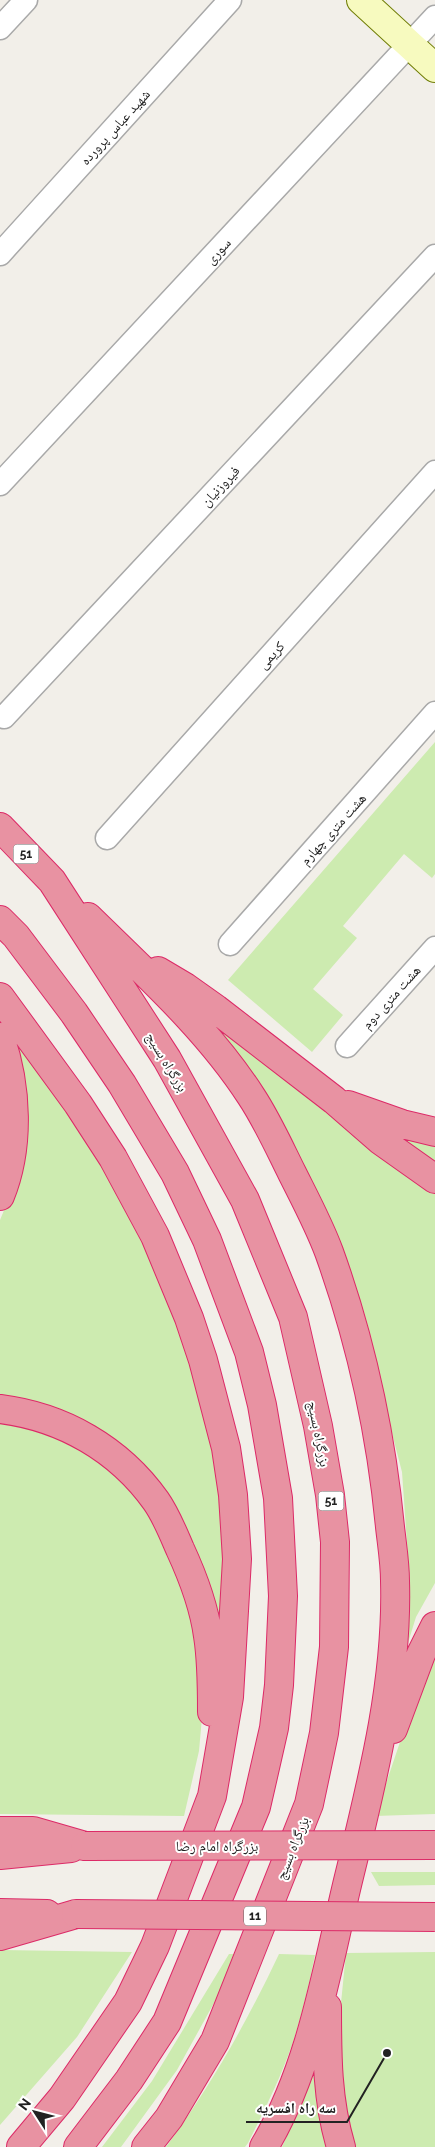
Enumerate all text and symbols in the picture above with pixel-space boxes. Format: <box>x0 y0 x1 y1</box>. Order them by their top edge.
street label: شهید عباس پرورده <box>77 86 154 169</box>
street label: سوری <box>202 235 235 268</box>
street label: فیروزنیان <box>197 462 243 510</box>
street label: کریمی <box>254 638 288 673</box>
street label: هشت متری چهارم <box>297 790 371 869</box>
road number: 51 <box>14 844 38 864</box>
street label: هشت متری دوم <box>358 962 425 1033</box>
street label: بزرگراه بسیج <box>141 1029 191 1096</box>
street label: بزرگراه بسیج <box>303 1400 333 1469</box>
road number: 51 <box>318 1492 344 1510</box>
street label: بزرگراه بسیج <box>272 1814 314 1883</box>
street label: بزرگراه امام رضا <box>176 1838 258 1856</box>
road number: 11 <box>244 1906 266 1925</box>
north arrow <box>10 2087 60 2137</box>
callout: سه راه افسریه <box>246 2092 347 2122</box>
text: N <box>15 2095 34 2113</box>
text: سه راه افسریه <box>256 2099 336 2117</box>

